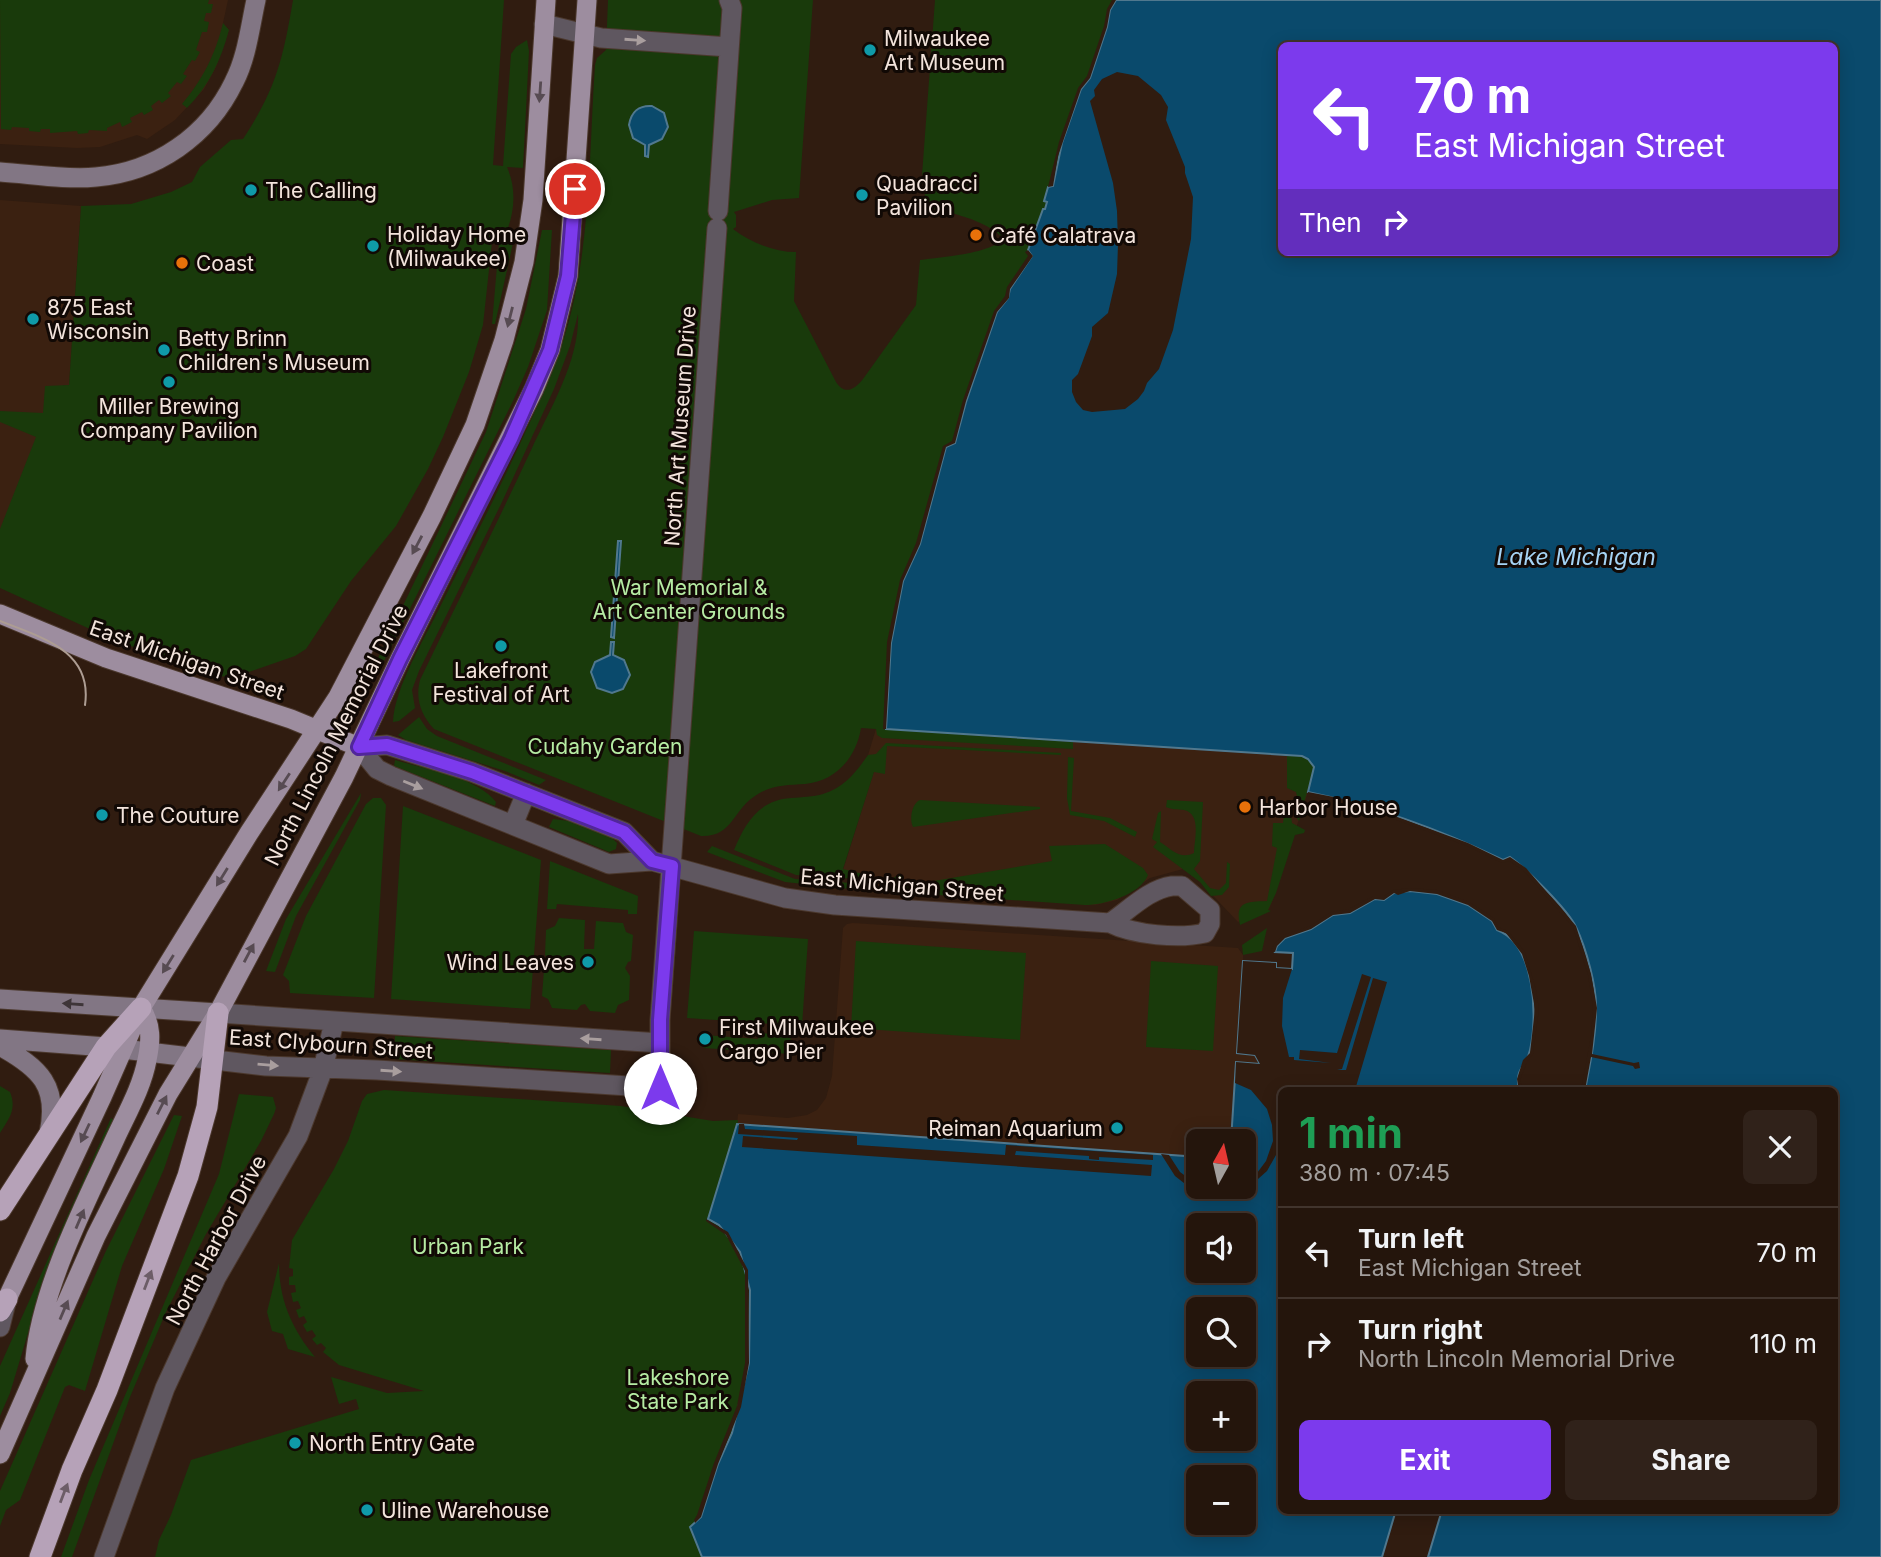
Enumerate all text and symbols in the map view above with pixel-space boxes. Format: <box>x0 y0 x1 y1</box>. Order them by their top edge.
place label: Milwaukee Art Museum <box>884 26 1005 75</box>
one-way arrow <box>624 35 646 46</box>
marker: Milwaukee Art Museum <box>862 42 878 58</box>
text: 70 m <box>1414 66 1531 125</box>
icon: left <box>1299 70 1390 161</box>
one-way arrow <box>534 81 545 103</box>
text: East Michigan Street <box>1414 126 1725 165</box>
pin <box>545 159 605 219</box>
icon: arrive <box>556 170 594 208</box>
place label: Quadracci Pavilion <box>876 171 978 220</box>
place label: The Calling <box>265 178 377 203</box>
marker: The Calling <box>243 182 259 198</box>
marker: Quadracci Pavilion <box>854 187 870 203</box>
icon: right <box>1376 203 1414 241</box>
text: Then <box>1299 207 1362 238</box>
place label: Holiday Home (Milwaukee) <box>387 222 526 271</box>
place label: Café Calatrava <box>990 223 1136 248</box>
marker: Café Calatrava <box>968 227 984 243</box>
marker: Holiday Home (Milwaukee) <box>365 238 381 254</box>
place label: Coast <box>196 251 254 276</box>
marker: Coast <box>174 255 190 271</box>
place label: 875 East Wisconsin <box>47 295 149 344</box>
street label: North Art Museum Drive <box>659 305 701 547</box>
one-way arrow <box>504 306 515 328</box>
marker: 875 East Wisconsin <box>25 311 41 327</box>
place label: Betty Brinn Children's Museum <box>178 326 370 375</box>
marker: Betty Brinn Children's Museum <box>156 342 172 358</box>
marker: Miller Brewing Company Pavilion <box>161 374 177 390</box>
place label: Miller Brewing Company Pavilion <box>80 394 258 443</box>
one-way arrow <box>411 535 422 555</box>
water label: Lake Michigan <box>1496 543 1656 571</box>
park label: War Memorial & Art Center Grounds <box>593 575 785 624</box>
street label: North Lincoln Memorial Drive <box>259 600 413 870</box>
street label: East Michigan Street <box>86 615 288 705</box>
marker: Lakefront Festival of Art <box>493 638 509 654</box>
place label: Lakefront Festival of Art <box>432 658 570 707</box>
park label: Cudahy Garden <box>528 734 682 759</box>
one-way arrow <box>277 772 290 791</box>
one-way arrow <box>403 780 424 791</box>
place label: Harbor House <box>1259 795 1398 820</box>
marker: Harbor House <box>1237 799 1253 815</box>
place label: The Couture <box>116 803 240 828</box>
marker: The Couture <box>94 807 110 823</box>
street label: East Michigan Street <box>799 864 1005 906</box>
one-way arrow <box>216 867 229 886</box>
one-way arrow <box>243 943 255 962</box>
place label: Wind Leaves <box>447 950 574 975</box>
marker: Wind Leaves <box>580 954 596 970</box>
one-way arrow <box>161 955 174 974</box>
one-way arrow <box>62 998 84 1009</box>
place label: First Milwaukee Cargo Pier <box>719 1015 874 1064</box>
street label: East Clybourn Street <box>228 1024 434 1064</box>
marker: First Milwaukee Cargo Pier <box>697 1031 713 1047</box>
one-way arrow <box>580 1033 602 1044</box>
position arrow <box>623 1051 697 1125</box>
one-way arrow <box>257 1060 279 1071</box>
one-way arrow <box>380 1066 402 1077</box>
one-way arrow <box>157 1095 168 1115</box>
text: 1 min <box>1299 1107 1403 1158</box>
button: close <box>1743 1110 1817 1184</box>
place label: Reiman Aquarium <box>928 1116 1103 1141</box>
marker: Reiman Aquarium <box>1109 1120 1125 1136</box>
one-way arrow <box>80 1123 91 1143</box>
north arrow <box>1186 1129 1256 1199</box>
map controls <box>1186 1129 1256 1535</box>
street label: North Harbor Drive <box>161 1151 271 1329</box>
text: 380 m · 07:45 <box>1299 1159 1450 1187</box>
one-way arrow <box>75 1208 86 1229</box>
button: sound <box>1186 1213 1256 1283</box>
text: Turn left <box>1358 1223 1464 1254</box>
park label: Urban Park <box>412 1234 524 1259</box>
icon: left <box>1299 1234 1337 1272</box>
text: 70 m <box>1756 1237 1817 1268</box>
text: East Michigan Street <box>1358 1254 1582 1282</box>
one-way arrow <box>143 1270 154 1291</box>
button: search <box>1186 1297 1256 1367</box>
one-way arrow <box>59 1300 70 1321</box>
text: Turn right <box>1358 1314 1483 1345</box>
icon: right <box>1299 1325 1337 1363</box>
text: 110 m <box>1749 1328 1817 1359</box>
text: North Lincoln Memorial Drive <box>1358 1345 1675 1373</box>
park label: Lakeshore State Park <box>627 1365 729 1414</box>
button: + <box>1186 1381 1256 1451</box>
button: Exit <box>1299 1420 1551 1500</box>
button: Share <box>1565 1420 1817 1500</box>
place label: North Entry Gate <box>309 1431 475 1456</box>
marker: North Entry Gate <box>287 1435 303 1451</box>
button: − <box>1186 1465 1256 1535</box>
one-way arrow <box>58 1482 69 1503</box>
place label: Uline Warehouse <box>381 1498 549 1523</box>
marker: Uline Warehouse <box>359 1502 375 1518</box>

